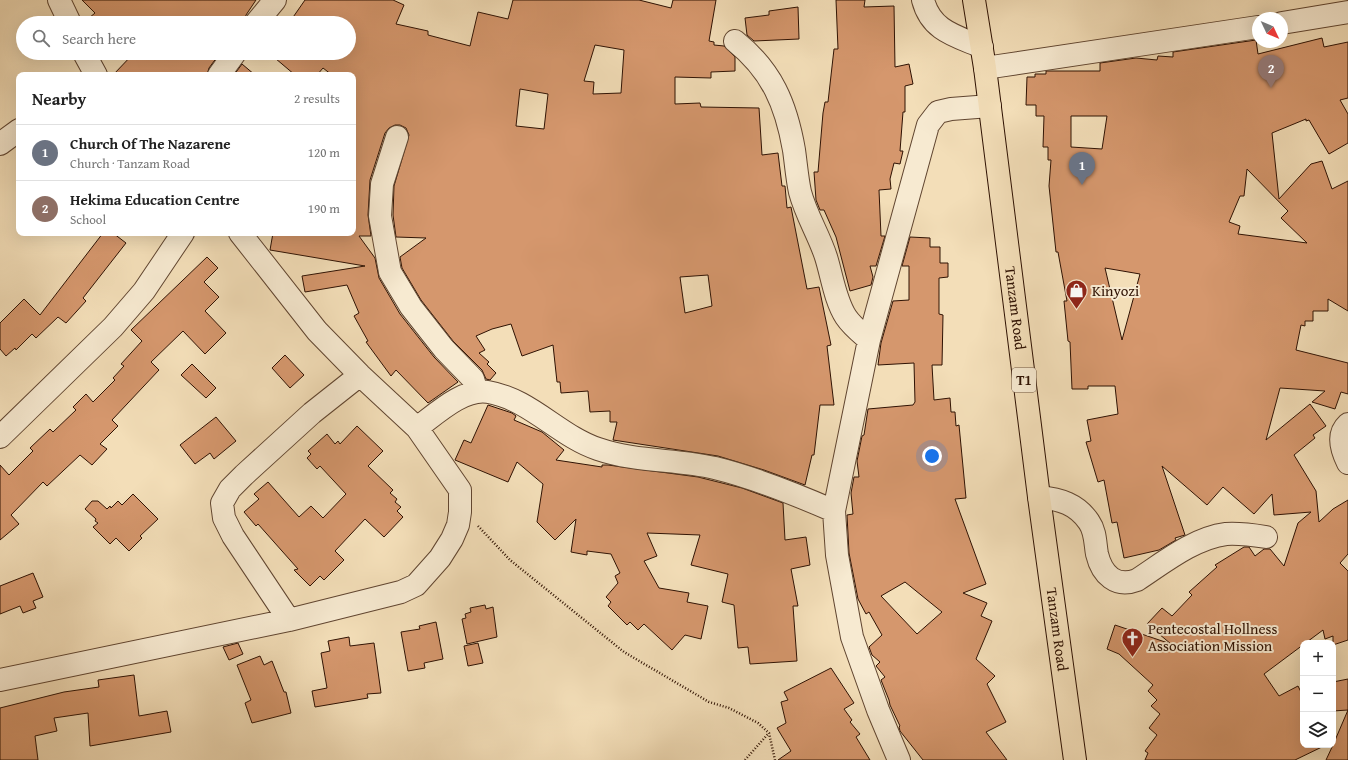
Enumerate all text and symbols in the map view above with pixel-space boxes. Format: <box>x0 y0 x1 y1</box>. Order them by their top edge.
north arrow <box>1252 12 1288 48</box>
search box <box>16 16 356 60</box>
icon: search <box>30 27 52 49</box>
text: Search here <box>62 28 136 49</box>
pin: 2 <box>1258 55 1284 88</box>
text: Nearby <box>32 86 86 111</box>
text: 2 results <box>294 89 340 108</box>
text: Church Of The Nazarene <box>70 133 231 154</box>
text: 1 <box>42 143 48 162</box>
text: 120 m <box>308 143 340 162</box>
pin: 1 <box>1069 152 1095 185</box>
text: Church · Tanzam Road <box>70 154 190 173</box>
text: Hekima Education Centre <box>70 189 240 210</box>
text: 2 <box>42 199 48 218</box>
text: 190 m <box>308 199 340 218</box>
text: School <box>70 210 106 229</box>
street label: Tanzam Road <box>1000 265 1031 351</box>
shop icon: Kinyozi <box>1063 278 1089 311</box>
place label: Kinyozi <box>1092 280 1139 301</box>
road number: T1 <box>1012 368 1036 392</box>
your location <box>922 446 942 466</box>
street label: Tanzam Road <box>1042 586 1074 672</box>
place label: Pentecostal Hollness Association Mission <box>1148 618 1277 656</box>
church icon: Pentecostal Hollness Association Mission <box>1120 625 1146 658</box>
map controls <box>1300 640 1336 748</box>
button: + <box>1300 640 1336 676</box>
button: − <box>1300 676 1336 712</box>
button: layers <box>1300 712 1336 748</box>

